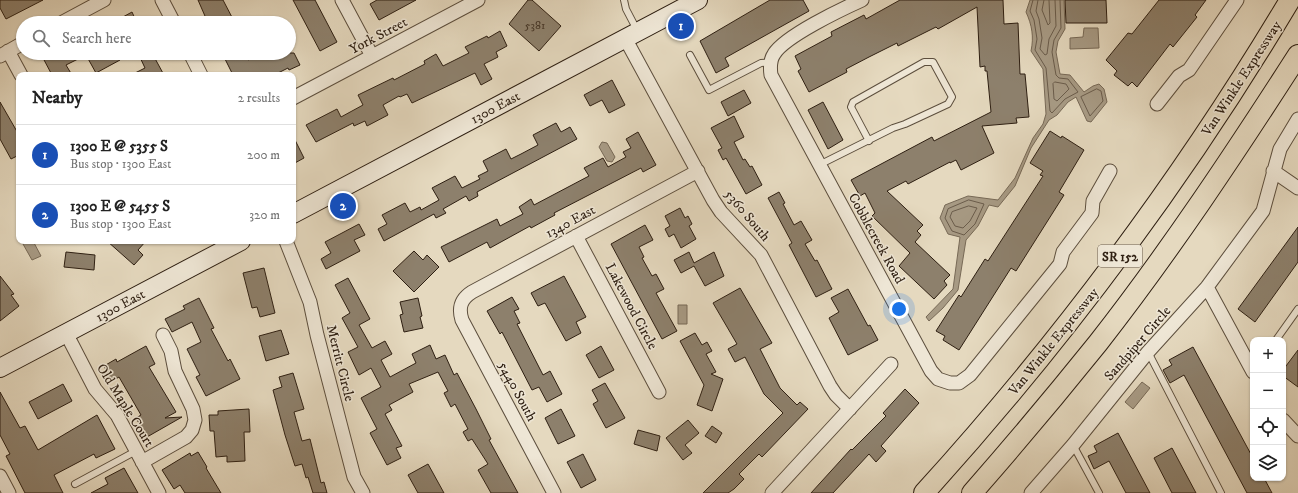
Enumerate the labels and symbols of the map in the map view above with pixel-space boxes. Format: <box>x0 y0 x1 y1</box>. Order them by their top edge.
pin: 1 <box>668 11 694 41</box>
street label: York Street <box>346 13 411 59</box>
street label: Van Winkle Expressway <box>1197 17 1286 140</box>
house number: 5381 <box>525 18 545 33</box>
street label: 1300 East <box>468 87 524 128</box>
street label: 5360 South <box>720 186 775 246</box>
street label: Cobblecreek Road <box>844 190 908 287</box>
pin: 2 <box>330 191 356 221</box>
street label: 1340 East <box>542 201 599 243</box>
road number: SR 152 <box>1098 245 1142 267</box>
street label: Lakewood Circle <box>601 260 662 353</box>
street label: Van Winkle Expressway <box>1004 284 1103 400</box>
street label: 1300 East <box>93 285 149 326</box>
your location <box>889 299 909 319</box>
street label: Sandpiper Circle <box>1100 302 1175 385</box>
street label: Merritt Circle <box>322 323 358 404</box>
street label: 5440 South <box>494 358 541 425</box>
street label: Old Maple Court <box>92 360 158 451</box>

